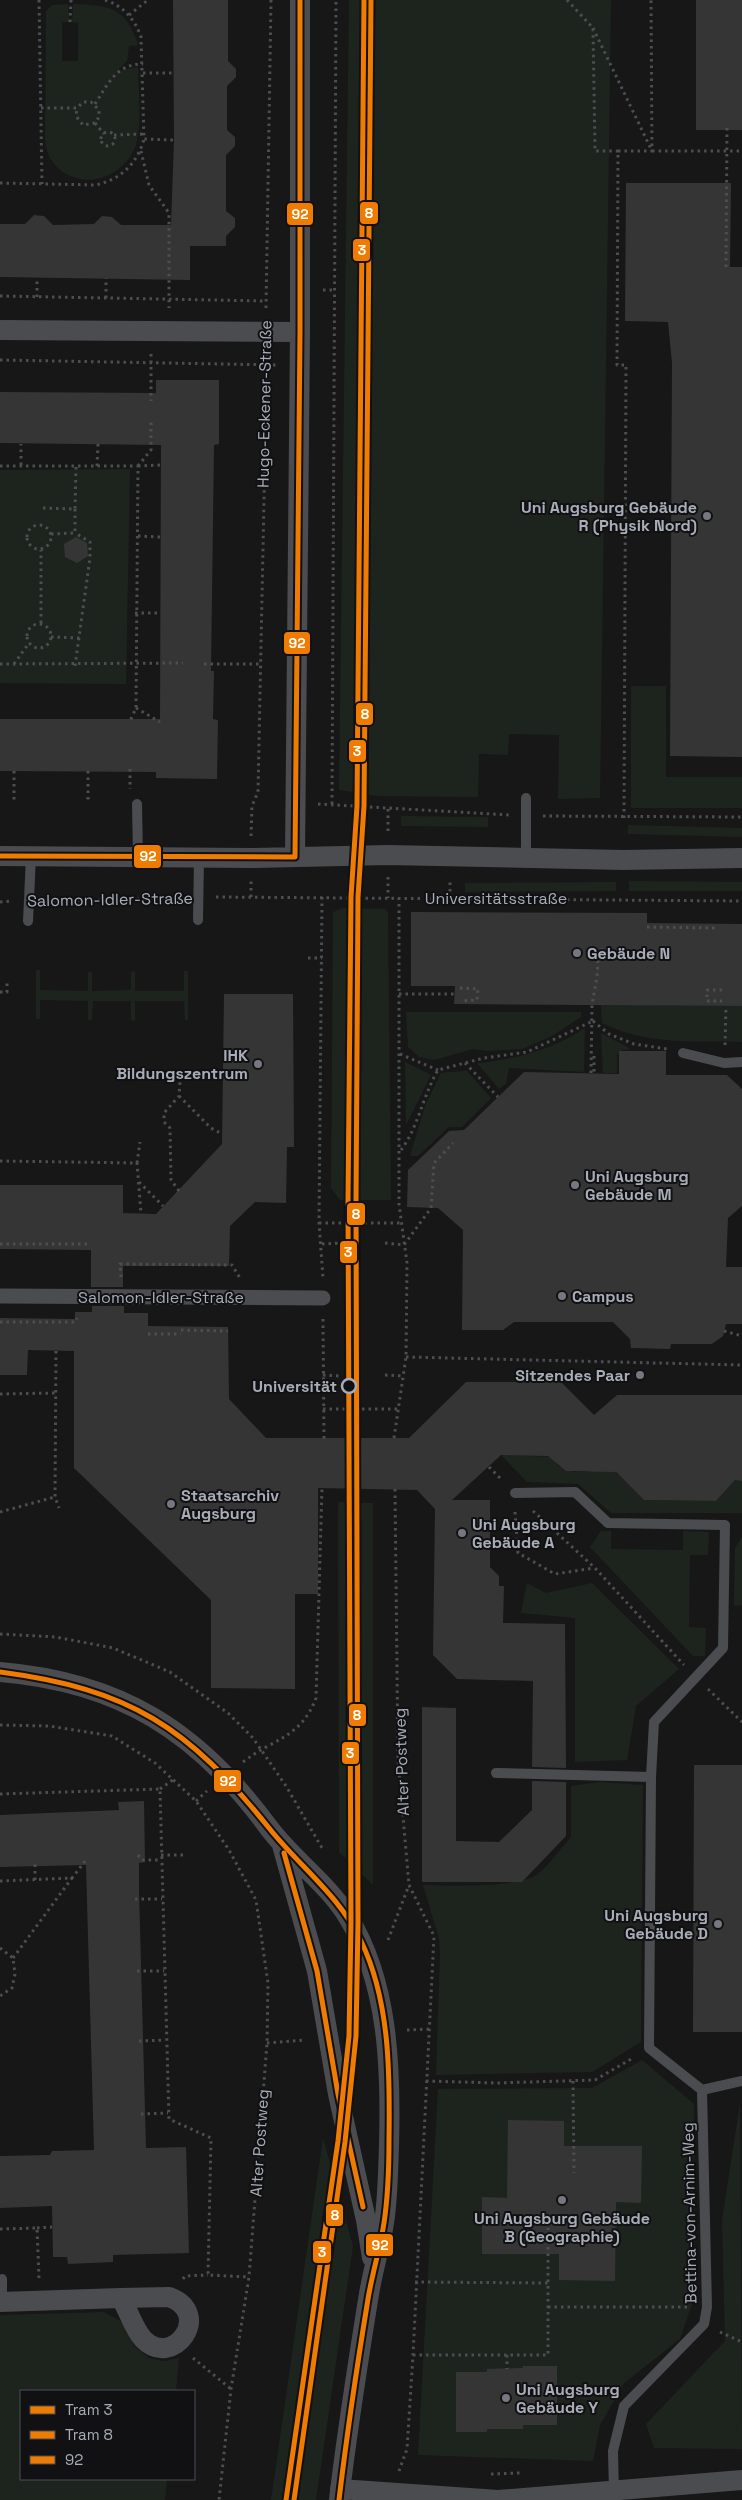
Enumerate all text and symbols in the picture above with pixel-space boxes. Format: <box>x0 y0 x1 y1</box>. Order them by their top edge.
line badge: 8 <box>359 201 379 225</box>
line badge: 92 <box>286 202 314 226</box>
text: 8 <box>365 204 374 222</box>
text: 92 <box>292 205 308 223</box>
line badge: 3 <box>352 238 371 262</box>
text: 3 <box>358 241 366 259</box>
street label: Hugo-Eckener-Straße <box>253 320 276 488</box>
place label: Uni Augsburg Gebäude R (Physik Nord) <box>521 497 697 536</box>
marker: Uni Augsburg Gebäude R (Physik Nord) <box>701 510 713 522</box>
line badge: 92 <box>283 631 311 655</box>
text: 92 <box>289 634 305 652</box>
line badge: 8 <box>355 702 374 726</box>
text: 8 <box>361 705 370 723</box>
line badge: 3 <box>348 739 367 763</box>
text: 3 <box>353 742 361 760</box>
line badge: 92 <box>133 844 162 869</box>
text: 92 <box>140 847 156 865</box>
street label: Salomon-Idler-Straße <box>27 888 193 911</box>
street label: Universitätsstraße <box>425 888 567 909</box>
place label: Gebäude N <box>587 943 670 964</box>
marker: Gebäude N <box>571 947 583 959</box>
place label: IHK Bildungszentrum <box>116 1045 248 1084</box>
marker: IHK Bildungszentrum <box>252 1058 264 1070</box>
place label: Uni Augsburg Gebäude M <box>585 1166 689 1205</box>
marker: Uni Augsburg Gebäude M <box>569 1179 581 1191</box>
line badge: 8 <box>346 1202 366 1226</box>
text: 8 <box>352 1205 361 1223</box>
line badge: 3 <box>339 1240 358 1264</box>
text: 3 <box>344 1243 352 1261</box>
place label: Campus <box>572 1286 634 1307</box>
street label: Salomon-Idler-Straße <box>78 1287 244 1308</box>
marker: Campus <box>556 1290 568 1302</box>
place label: Sitzendes Paar <box>515 1365 630 1386</box>
marker: Sitzendes Paar <box>634 1369 646 1381</box>
place label: Universität <box>252 1376 337 1397</box>
marker: Universität <box>341 1378 357 1394</box>
place label: Staatsarchiv Augsburg <box>181 1485 279 1524</box>
marker: Staatsarchiv Augsburg <box>165 1498 177 1510</box>
place label: Uni Augsburg Gebäude A <box>472 1514 576 1553</box>
marker: Uni Augsburg Gebäude A <box>456 1527 468 1539</box>
line badge: 8 <box>348 1703 367 1727</box>
text: 8 <box>353 1706 362 1724</box>
street label: Alter Postweg <box>389 1708 414 1816</box>
line badge: 3 <box>341 1741 360 1765</box>
text: 3 <box>346 1744 354 1762</box>
line badge: 92 <box>213 1769 242 1793</box>
text: 92 <box>220 1772 236 1790</box>
place label: Uni Augsburg Gebäude D <box>604 1905 708 1944</box>
marker: Uni Augsburg Gebäude D <box>712 1918 724 1930</box>
street label: Alter Postweg <box>245 2088 274 2198</box>
street label: Bettina-von-Arnim-Weg <box>677 2122 702 2304</box>
marker: Uni Augsburg Gebäude B (Geographie) <box>556 2194 568 2206</box>
line badge: 8 <box>325 2203 344 2227</box>
text: 8 <box>331 2206 340 2224</box>
place label: Uni Augsburg Gebäude B (Geographie) <box>474 2208 650 2247</box>
line badge: 92 <box>365 2233 394 2257</box>
text: 92 <box>372 2236 388 2254</box>
line badge: 3 <box>312 2240 332 2264</box>
text: 3 <box>318 2243 326 2261</box>
place label: Uni Augsburg Gebäude Y <box>516 2379 620 2418</box>
legend <box>20 2390 195 2480</box>
marker: Uni Augsburg Gebäude Y <box>500 2392 512 2404</box>
text: Tram 3 <box>65 2400 113 2419</box>
text: Tram 8 <box>65 2425 113 2444</box>
text: 92 <box>65 2450 83 2469</box>

